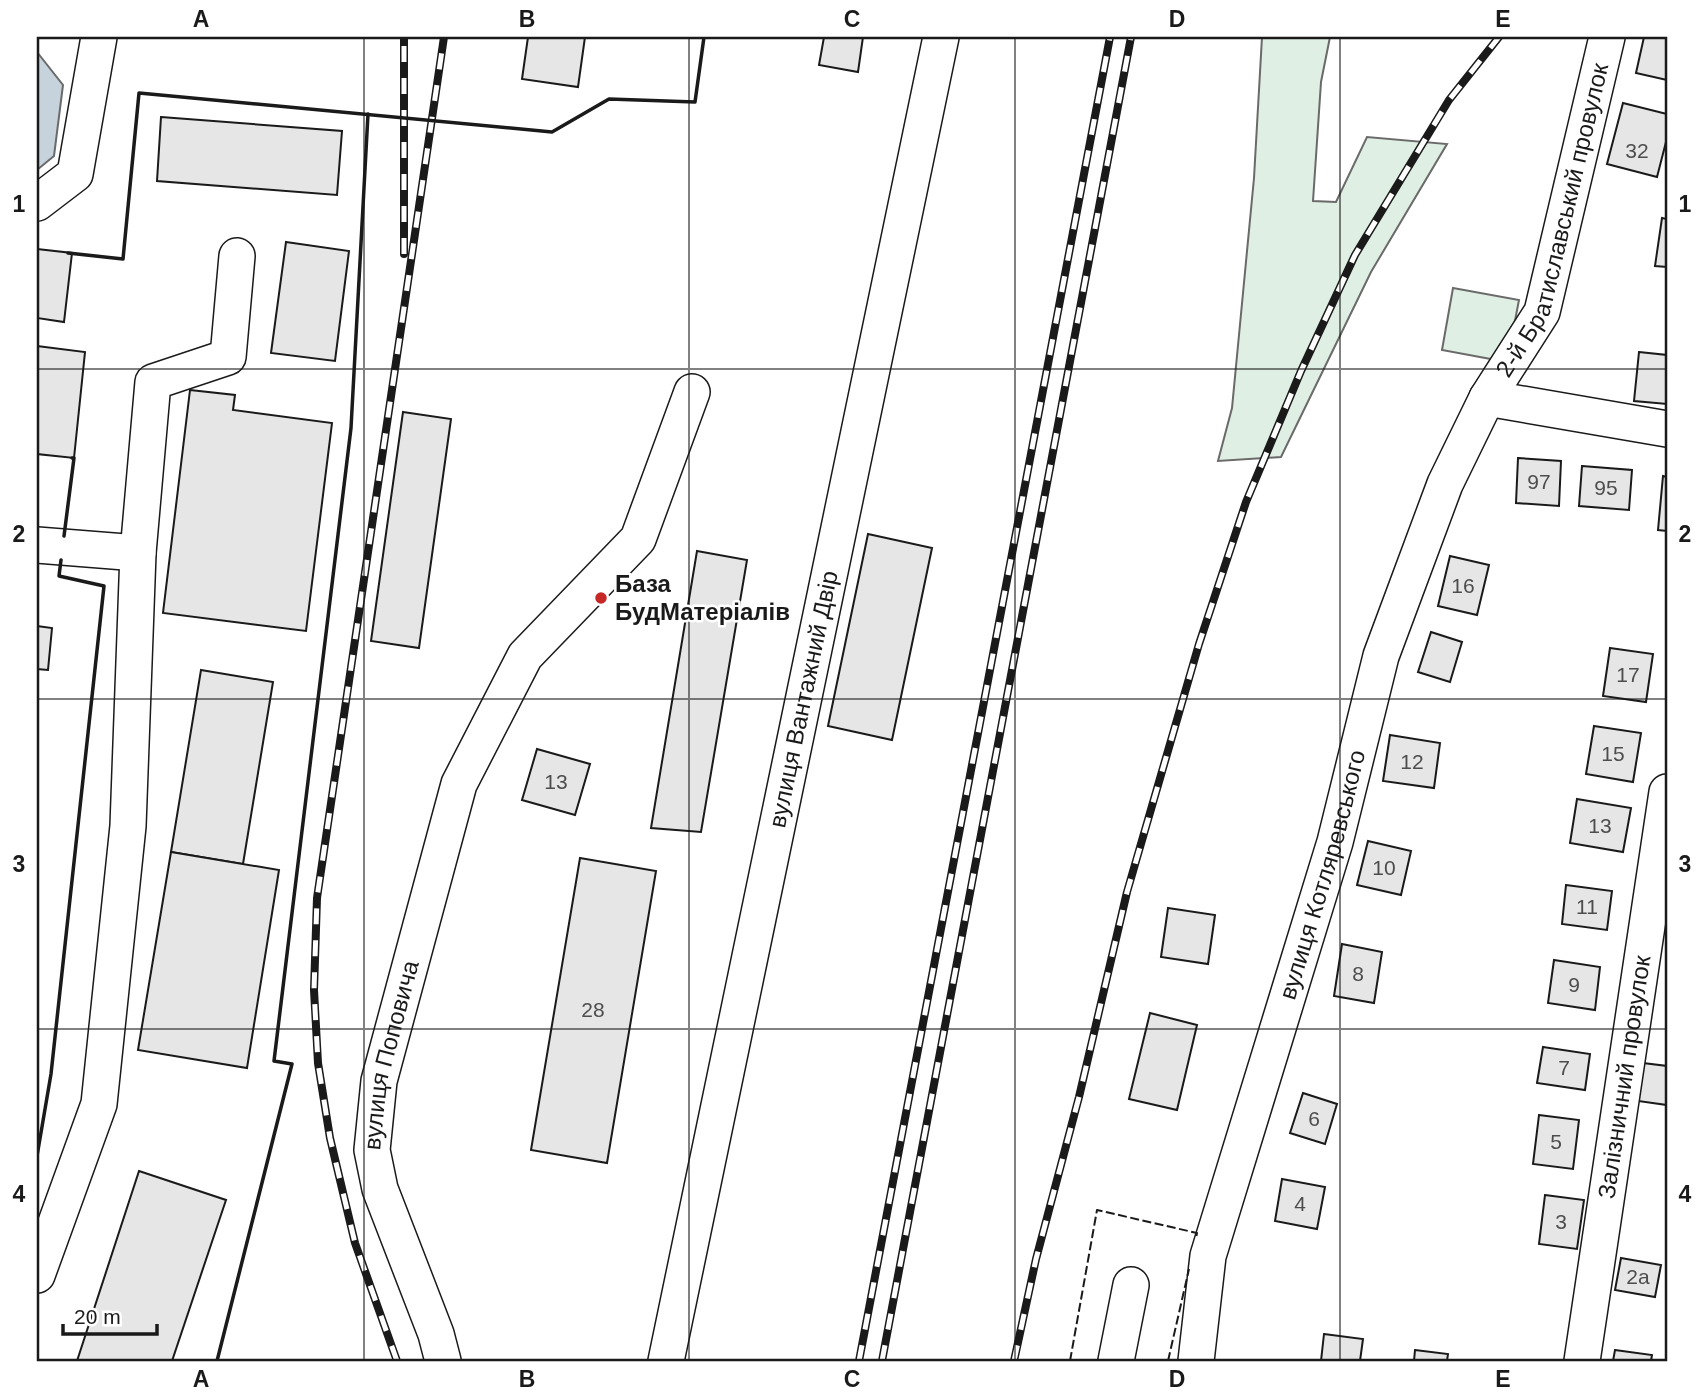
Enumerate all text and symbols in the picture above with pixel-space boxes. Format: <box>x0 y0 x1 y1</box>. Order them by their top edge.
text: A <box>193 6 209 32</box>
text: B <box>519 6 535 32</box>
text: C <box>844 6 860 32</box>
text: D <box>1169 6 1185 32</box>
text: E <box>1495 6 1511 32</box>
street label: 2-й Братиславський провулок <box>1490 60 1613 382</box>
house number: 32 <box>1625 139 1649 162</box>
text: 1 <box>13 191 26 217</box>
text: 1 <box>1679 191 1692 217</box>
house number: 97 <box>1527 470 1551 493</box>
house number: 95 <box>1594 476 1618 499</box>
text: 2 <box>13 521 25 547</box>
text: 2 <box>1679 521 1691 547</box>
street label: вулиця Вантажний Двір <box>763 568 843 830</box>
place label: База БудМатеріалів <box>615 570 790 625</box>
house number: 16 <box>1451 574 1475 597</box>
marker: База БудМатеріалів <box>593 590 609 606</box>
house number: 17 <box>1616 663 1640 686</box>
house number: 15 <box>1601 742 1625 765</box>
street label: вулиця Котляревського <box>1274 747 1370 1002</box>
house number: 12 <box>1400 750 1424 773</box>
house number: 13 <box>544 770 568 793</box>
house number: 13 <box>1588 814 1612 837</box>
text: 3 <box>13 851 25 877</box>
text: 3 <box>1679 851 1691 877</box>
house number: 10 <box>1372 856 1396 879</box>
house number: 11 <box>1576 895 1598 918</box>
street label: Залізничний провулок <box>1592 953 1655 1201</box>
street label: вулиця Поповича <box>358 957 424 1151</box>
house number: 8 <box>1352 962 1364 985</box>
house number: 9 <box>1568 973 1580 996</box>
house number: 28 <box>581 998 605 1021</box>
house number: 7 <box>1558 1056 1570 1079</box>
house number: 6 <box>1308 1107 1320 1130</box>
house number: 5 <box>1550 1130 1562 1153</box>
text: 4 <box>13 1181 26 1207</box>
text: 4 <box>1679 1181 1692 1207</box>
house number: 4 <box>1294 1192 1306 1215</box>
house number: 3 <box>1555 1210 1567 1233</box>
house number: 2а <box>1626 1265 1650 1288</box>
scale bar <box>63 1293 158 1337</box>
text: 20 m <box>74 1305 121 1328</box>
text: A <box>193 1366 209 1392</box>
text: B <box>519 1366 535 1392</box>
text: C <box>844 1366 860 1392</box>
text: D <box>1169 1366 1185 1392</box>
text: E <box>1495 1366 1511 1392</box>

